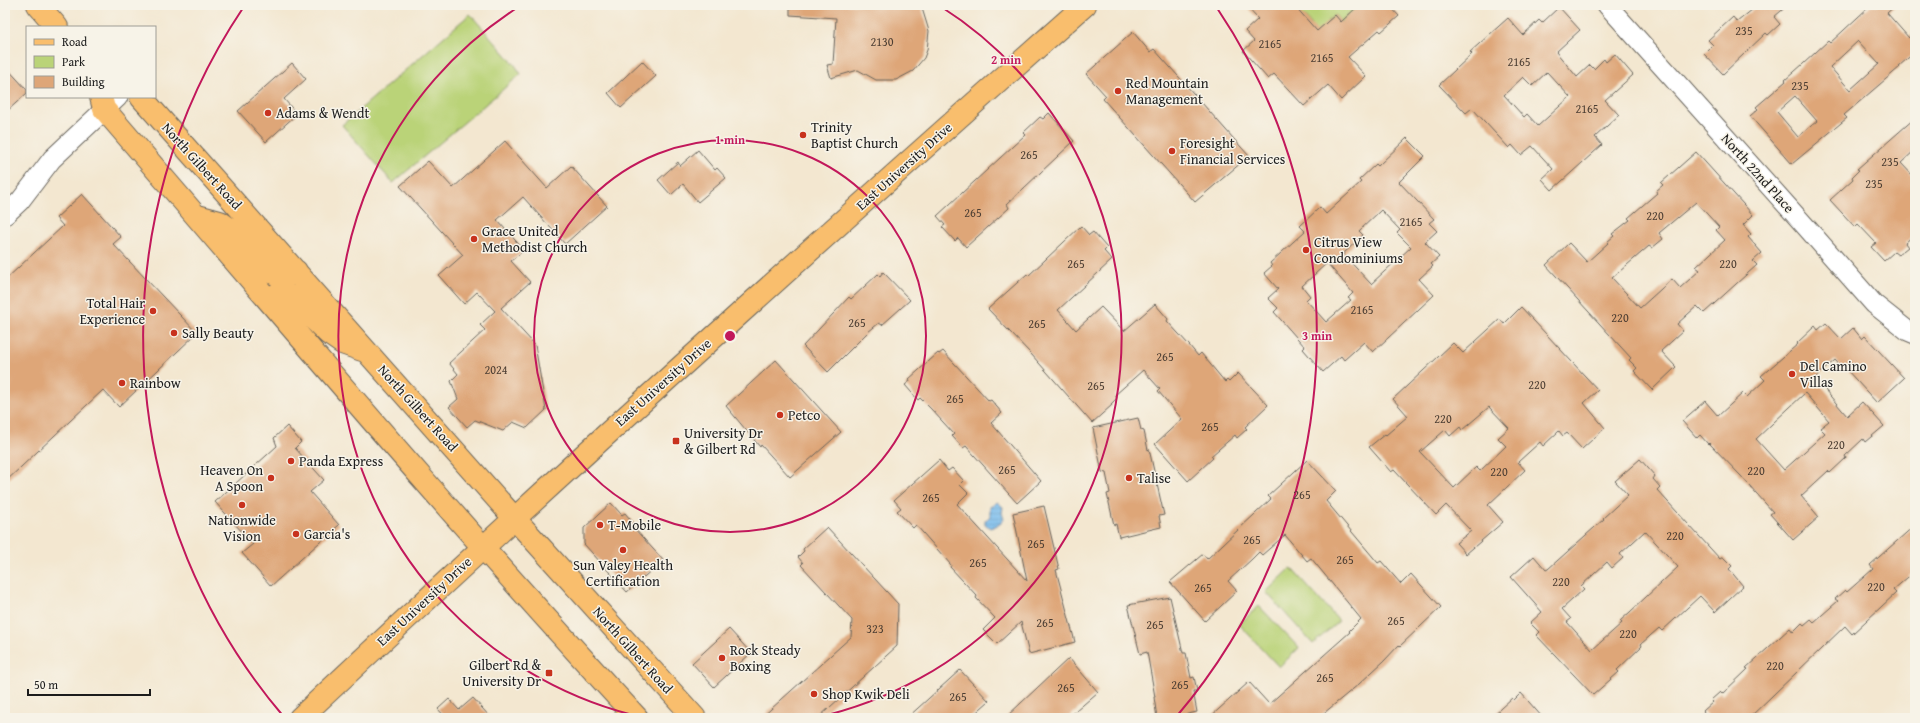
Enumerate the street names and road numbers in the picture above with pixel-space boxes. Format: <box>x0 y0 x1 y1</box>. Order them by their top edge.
street label: East University Drive <box>852 117 957 215</box>
street label: North Gilbert Road <box>157 118 247 214</box>
street label: North 22nd Place <box>1717 129 1799 217</box>
street label: East University Drive <box>611 333 716 431</box>
street label: North Gilbert Road <box>373 360 463 456</box>
street label: East University Drive <box>372 551 476 650</box>
street label: North Gilbert Road <box>588 602 678 698</box>

